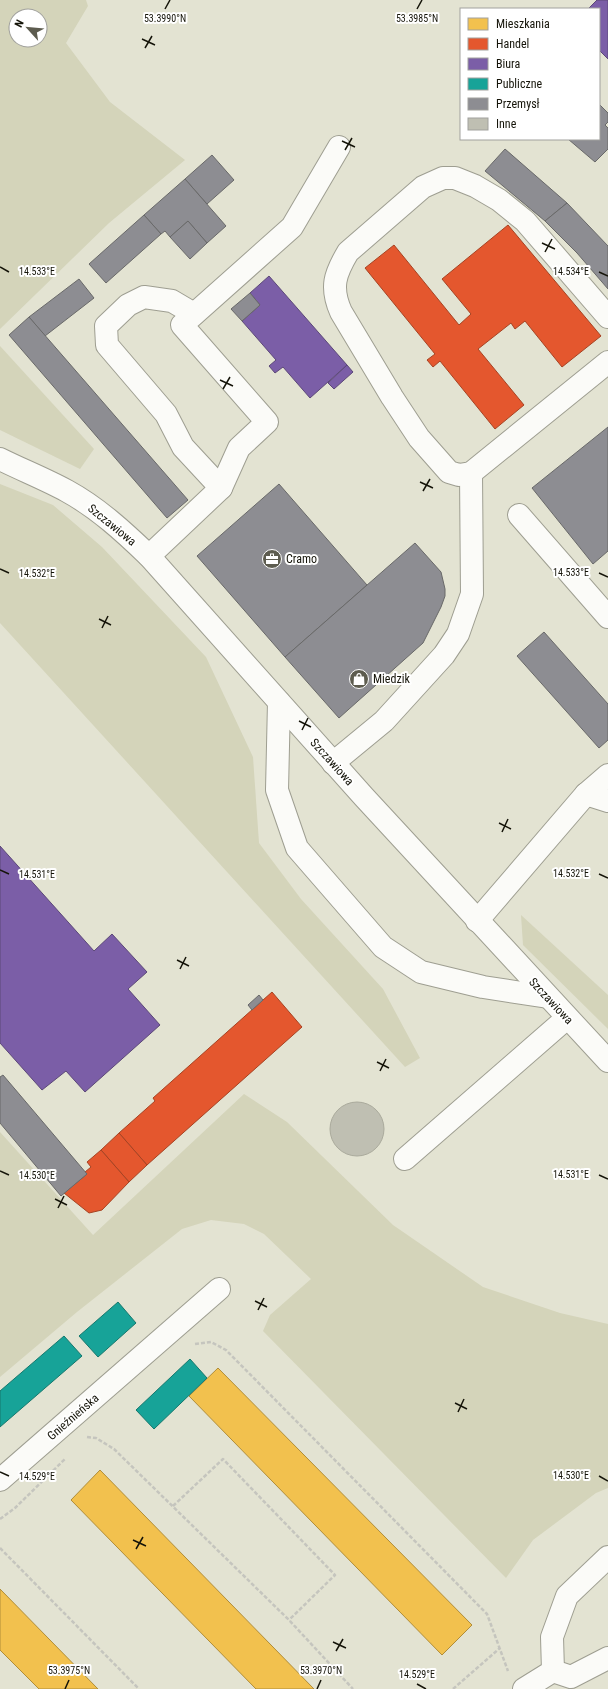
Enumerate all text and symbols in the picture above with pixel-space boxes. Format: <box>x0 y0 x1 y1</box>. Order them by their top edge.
north arrow <box>8 8 48 48</box>
legend <box>460 8 600 140</box>
text: 53.3990°N <box>144 13 186 24</box>
text: 53.3985°N <box>396 13 438 24</box>
text: Mieszkania <box>496 17 550 31</box>
text: N <box>12 18 27 30</box>
text: Handel <box>496 37 529 51</box>
text: Biura <box>496 57 521 71</box>
text: Publiczne <box>496 77 543 91</box>
text: Przemysł <box>496 97 540 111</box>
text: Inne <box>496 117 517 131</box>
text: 14.533°E <box>19 266 55 277</box>
text: 14.534°E <box>553 266 589 277</box>
street label: Szczawiowa <box>85 501 139 549</box>
office icon: Cramo <box>261 548 283 570</box>
place label: Cramo <box>286 552 317 566</box>
text: 14.533°E <box>553 567 589 578</box>
text: 14.532°E <box>19 568 55 579</box>
shop icon: Miedzik <box>348 668 370 690</box>
place label: Miedzik <box>373 672 410 686</box>
street label: Szczawiowa <box>307 736 357 788</box>
text: 14.532°E <box>553 868 589 879</box>
text: 14.531°E <box>19 869 55 880</box>
street label: Szczawiowa <box>526 975 576 1027</box>
text: 14.531°E <box>553 1169 589 1180</box>
text: 14.530°E <box>19 1170 55 1181</box>
street label: Gnieźnieńska <box>45 1391 102 1443</box>
text: 14.530°E <box>553 1470 589 1481</box>
text: 14.529°E <box>19 1471 55 1482</box>
text: 53.3975°N <box>48 1665 90 1676</box>
text: 53.3970°N <box>300 1665 342 1676</box>
text: 14.529°E <box>399 1669 435 1680</box>

